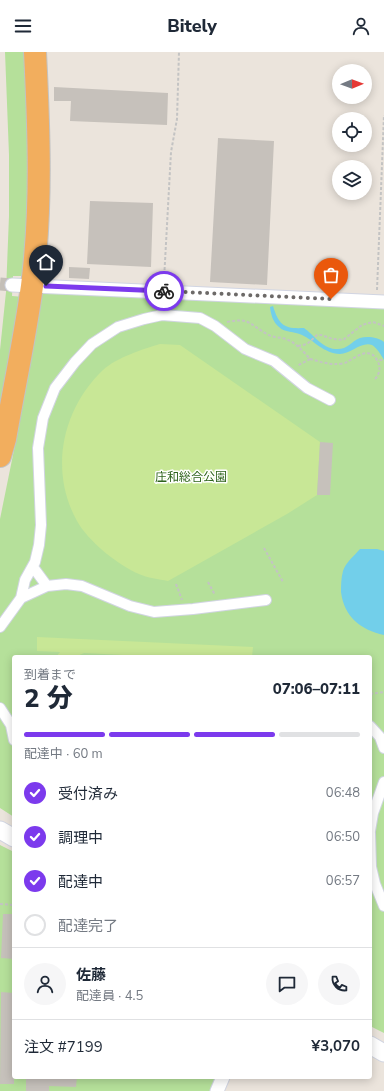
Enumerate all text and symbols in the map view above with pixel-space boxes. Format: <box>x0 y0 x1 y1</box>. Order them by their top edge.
text: Bitely <box>167 14 217 38</box>
icon: menu <box>12 15 34 37</box>
icon: person <box>350 15 372 37</box>
north arrow <box>332 64 372 104</box>
map controls <box>332 64 372 200</box>
button: locate <box>332 112 372 152</box>
button: layers <box>332 160 372 200</box>
pin <box>29 245 63 286</box>
icon: home <box>35 251 57 273</box>
pin <box>314 258 348 299</box>
icon: bag <box>320 264 342 286</box>
courier <box>144 271 184 311</box>
icon: bike <box>153 280 175 302</box>
park label: 庄和総合公園 <box>155 469 227 485</box>
text: 到着まで <box>24 666 76 684</box>
text: 07:06–07:11 <box>273 679 360 699</box>
text: 2 分 <box>24 681 73 716</box>
text: 配達中 · 60 m <box>24 745 103 763</box>
icon: check <box>24 782 46 804</box>
text: 受付済み <box>58 784 118 804</box>
text: 06:48 <box>326 784 360 802</box>
icon: check <box>24 826 46 848</box>
text: 調理中 <box>58 828 103 848</box>
text: 06:50 <box>326 828 360 846</box>
icon: check <box>24 870 46 892</box>
text: 配達中 <box>58 872 103 892</box>
text: 06:57 <box>326 872 360 890</box>
text: 配達完了 <box>58 916 118 936</box>
button: person <box>24 963 66 1005</box>
button: chat <box>266 963 308 1005</box>
button: phone <box>318 963 360 1005</box>
text: 佐藤 <box>76 965 106 985</box>
text: 配達員 · 4.5 <box>76 987 143 1005</box>
text: ¥3,070 <box>311 1036 360 1056</box>
text: 注文 #7199 <box>24 1037 103 1057</box>

